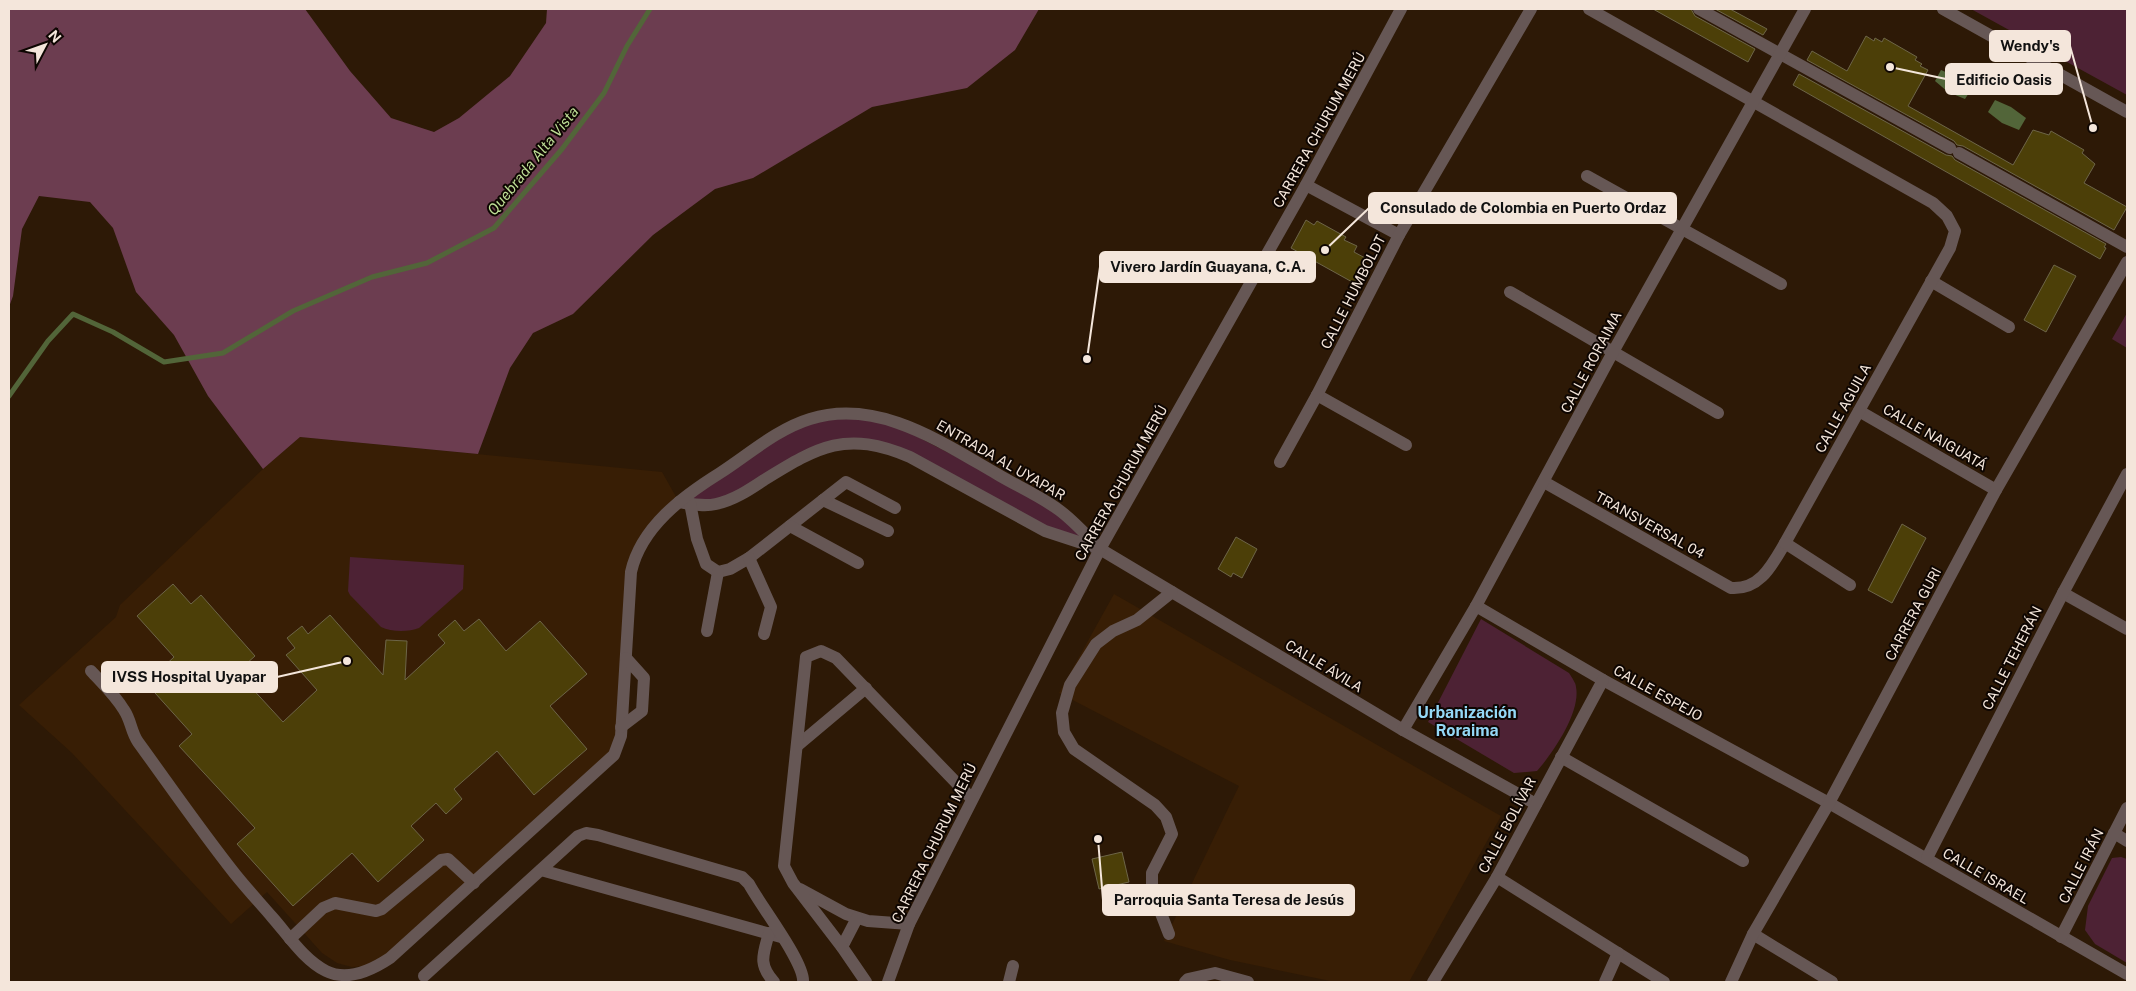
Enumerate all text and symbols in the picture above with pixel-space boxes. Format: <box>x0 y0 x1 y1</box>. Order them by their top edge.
north arrow <box>20 20 70 70</box>
text: N <box>45 27 64 46</box>
callout: Wendy's <box>1990 31 2070 61</box>
text: Wendy's <box>2000 37 2060 54</box>
street label: CARRERA CHURUM MERÚ <box>1268 49 1368 210</box>
callout: Edificio Oasis <box>1946 64 2062 94</box>
text: Edificio Oasis <box>1956 71 2052 88</box>
water label: Quebrada Alta Vista <box>484 103 582 218</box>
callout: Consulado de Colombia en Puerto Ordaz <box>1369 193 1676 223</box>
text: Consulado de Colombia en Puerto Ordaz <box>1380 199 1666 216</box>
street label: CALLE HUMBOLDT <box>1317 232 1389 352</box>
callout: Vivero Jardín Guayana, C.A. <box>1100 252 1315 282</box>
text: Vivero Jardín Guayana, C.A. <box>1110 258 1306 275</box>
street label: CALLE RORAIMA <box>1557 308 1625 416</box>
street label: CALLE AGUILA <box>1812 361 1874 455</box>
street label: CALLE NAIGUATÁ <box>1880 400 1990 473</box>
street label: CARRERA CHURUM MERÚ <box>1070 402 1170 563</box>
street label: ENTRADA AL UYAPAR <box>934 417 1068 503</box>
street label: TRANSVERSAL 04 <box>1592 488 1708 562</box>
street label: CARRERA GURI <box>1882 565 1944 663</box>
street label: CALLE TEHERÁN <box>1978 603 2045 713</box>
street label: CALLE ÁVILA <box>1282 636 1366 695</box>
callout: IVSS Hospital Uyapar <box>102 662 277 692</box>
street label: CALLE ESPEJO <box>1611 662 1705 724</box>
text: IVSS Hospital Uyapar <box>112 668 266 685</box>
district label: Urbanización Roraima <box>1417 703 1517 740</box>
street label: CARRERA CHURUM MERÚ <box>887 760 980 925</box>
street label: CALLE BOLÍVAR <box>1474 774 1539 876</box>
street label: CALLE IRÁN <box>2054 826 2107 906</box>
street label: CALLE ISRAEL <box>1940 845 2032 907</box>
callout: Parroquia Santa Teresa de Jesús <box>1103 885 1354 915</box>
text: Parroquia Santa Teresa de Jesús <box>1114 891 1344 908</box>

